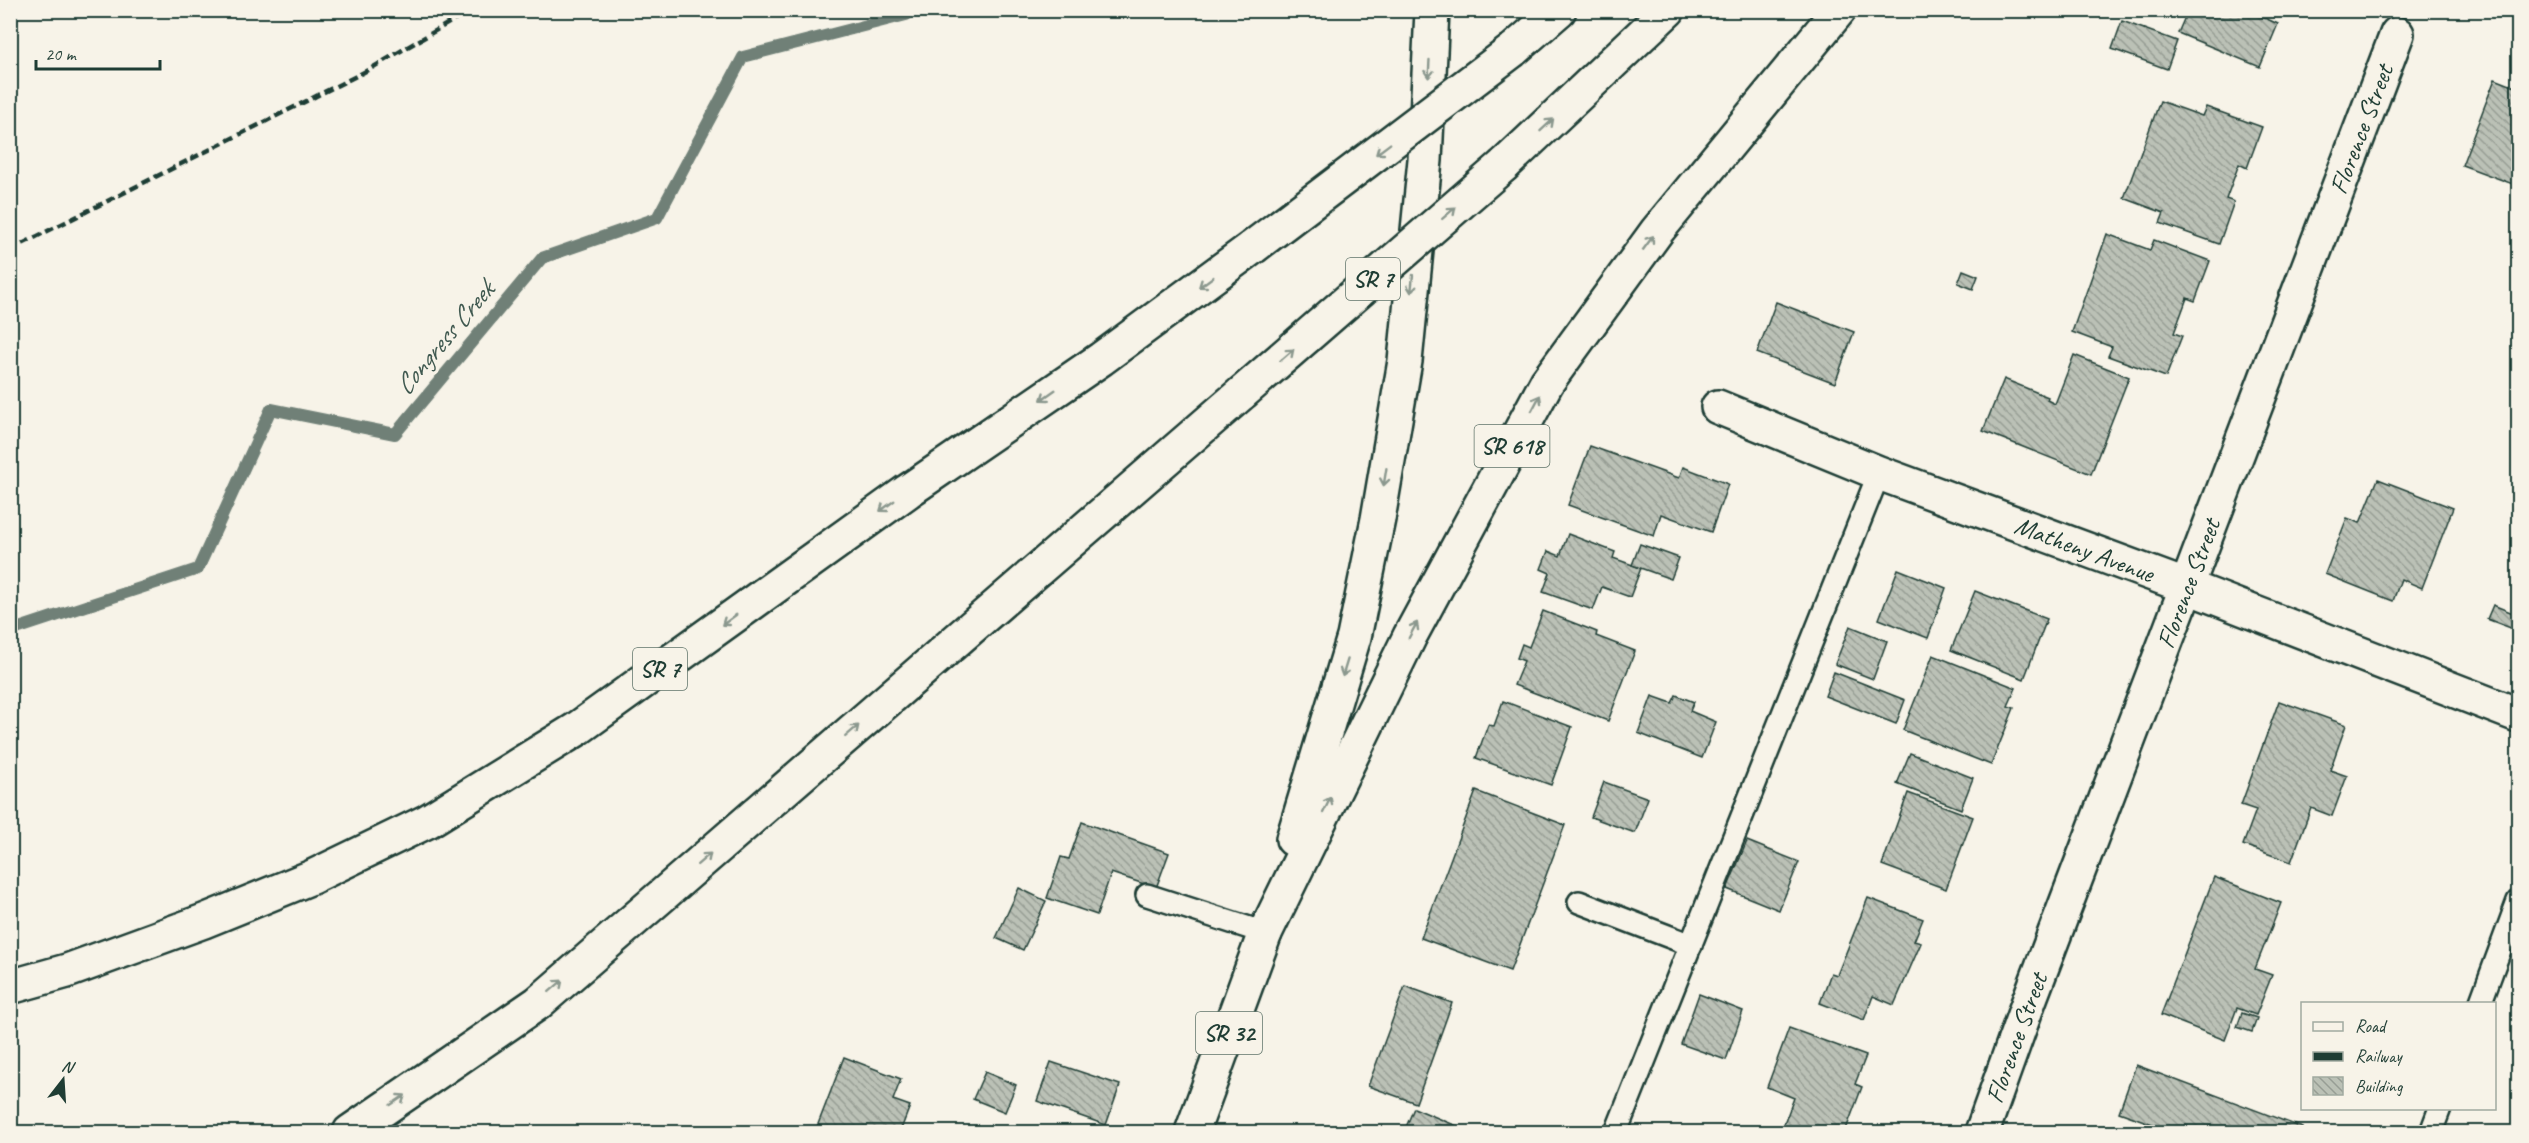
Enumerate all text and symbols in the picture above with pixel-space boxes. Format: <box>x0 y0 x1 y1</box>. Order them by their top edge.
scale bar <box>36 33 160 71</box>
text: 20 m <box>45 43 78 65</box>
one-way arrow <box>1424 58 1435 78</box>
street label: Florence Street <box>2321 58 2401 198</box>
one-way arrow <box>1539 118 1554 132</box>
one-way arrow <box>1375 142 1391 155</box>
one-way arrow <box>1441 206 1456 220</box>
one-way arrow <box>1641 236 1654 252</box>
road number: SR 7 <box>1346 258 1400 300</box>
water label: Congress Creek <box>387 271 504 402</box>
one-way arrow <box>1406 274 1417 294</box>
one-way arrow <box>1199 276 1215 288</box>
one-way arrow <box>1278 348 1294 362</box>
one-way arrow <box>1040 389 1056 401</box>
one-way arrow <box>1530 395 1542 412</box>
road number: SR 618 <box>1474 425 1550 467</box>
one-way arrow <box>1379 467 1390 487</box>
one-way arrow <box>880 500 896 512</box>
street label: Matheny Avenue <box>2010 508 2160 590</box>
street label: Florence Street <box>2148 512 2228 653</box>
one-way arrow <box>721 614 737 626</box>
one-way arrow <box>1407 622 1419 639</box>
road number: SR 7 <box>633 648 687 690</box>
one-way arrow <box>1339 658 1350 677</box>
one-way arrow <box>844 725 860 738</box>
one-way arrow <box>1322 796 1334 814</box>
one-way arrow <box>696 852 711 866</box>
street label: Florence Street <box>1977 966 2055 1107</box>
one-way arrow <box>549 979 564 993</box>
legend <box>2301 1002 2496 1110</box>
road number: SR 32 <box>1196 1012 1262 1054</box>
text: Road <box>2355 1015 2388 1037</box>
text: Railway <box>2355 1045 2403 1067</box>
north arrow <box>33 1050 93 1110</box>
text: N <box>59 1056 78 1079</box>
text: Building <box>2355 1075 2404 1097</box>
one-way arrow <box>389 1094 406 1106</box>

